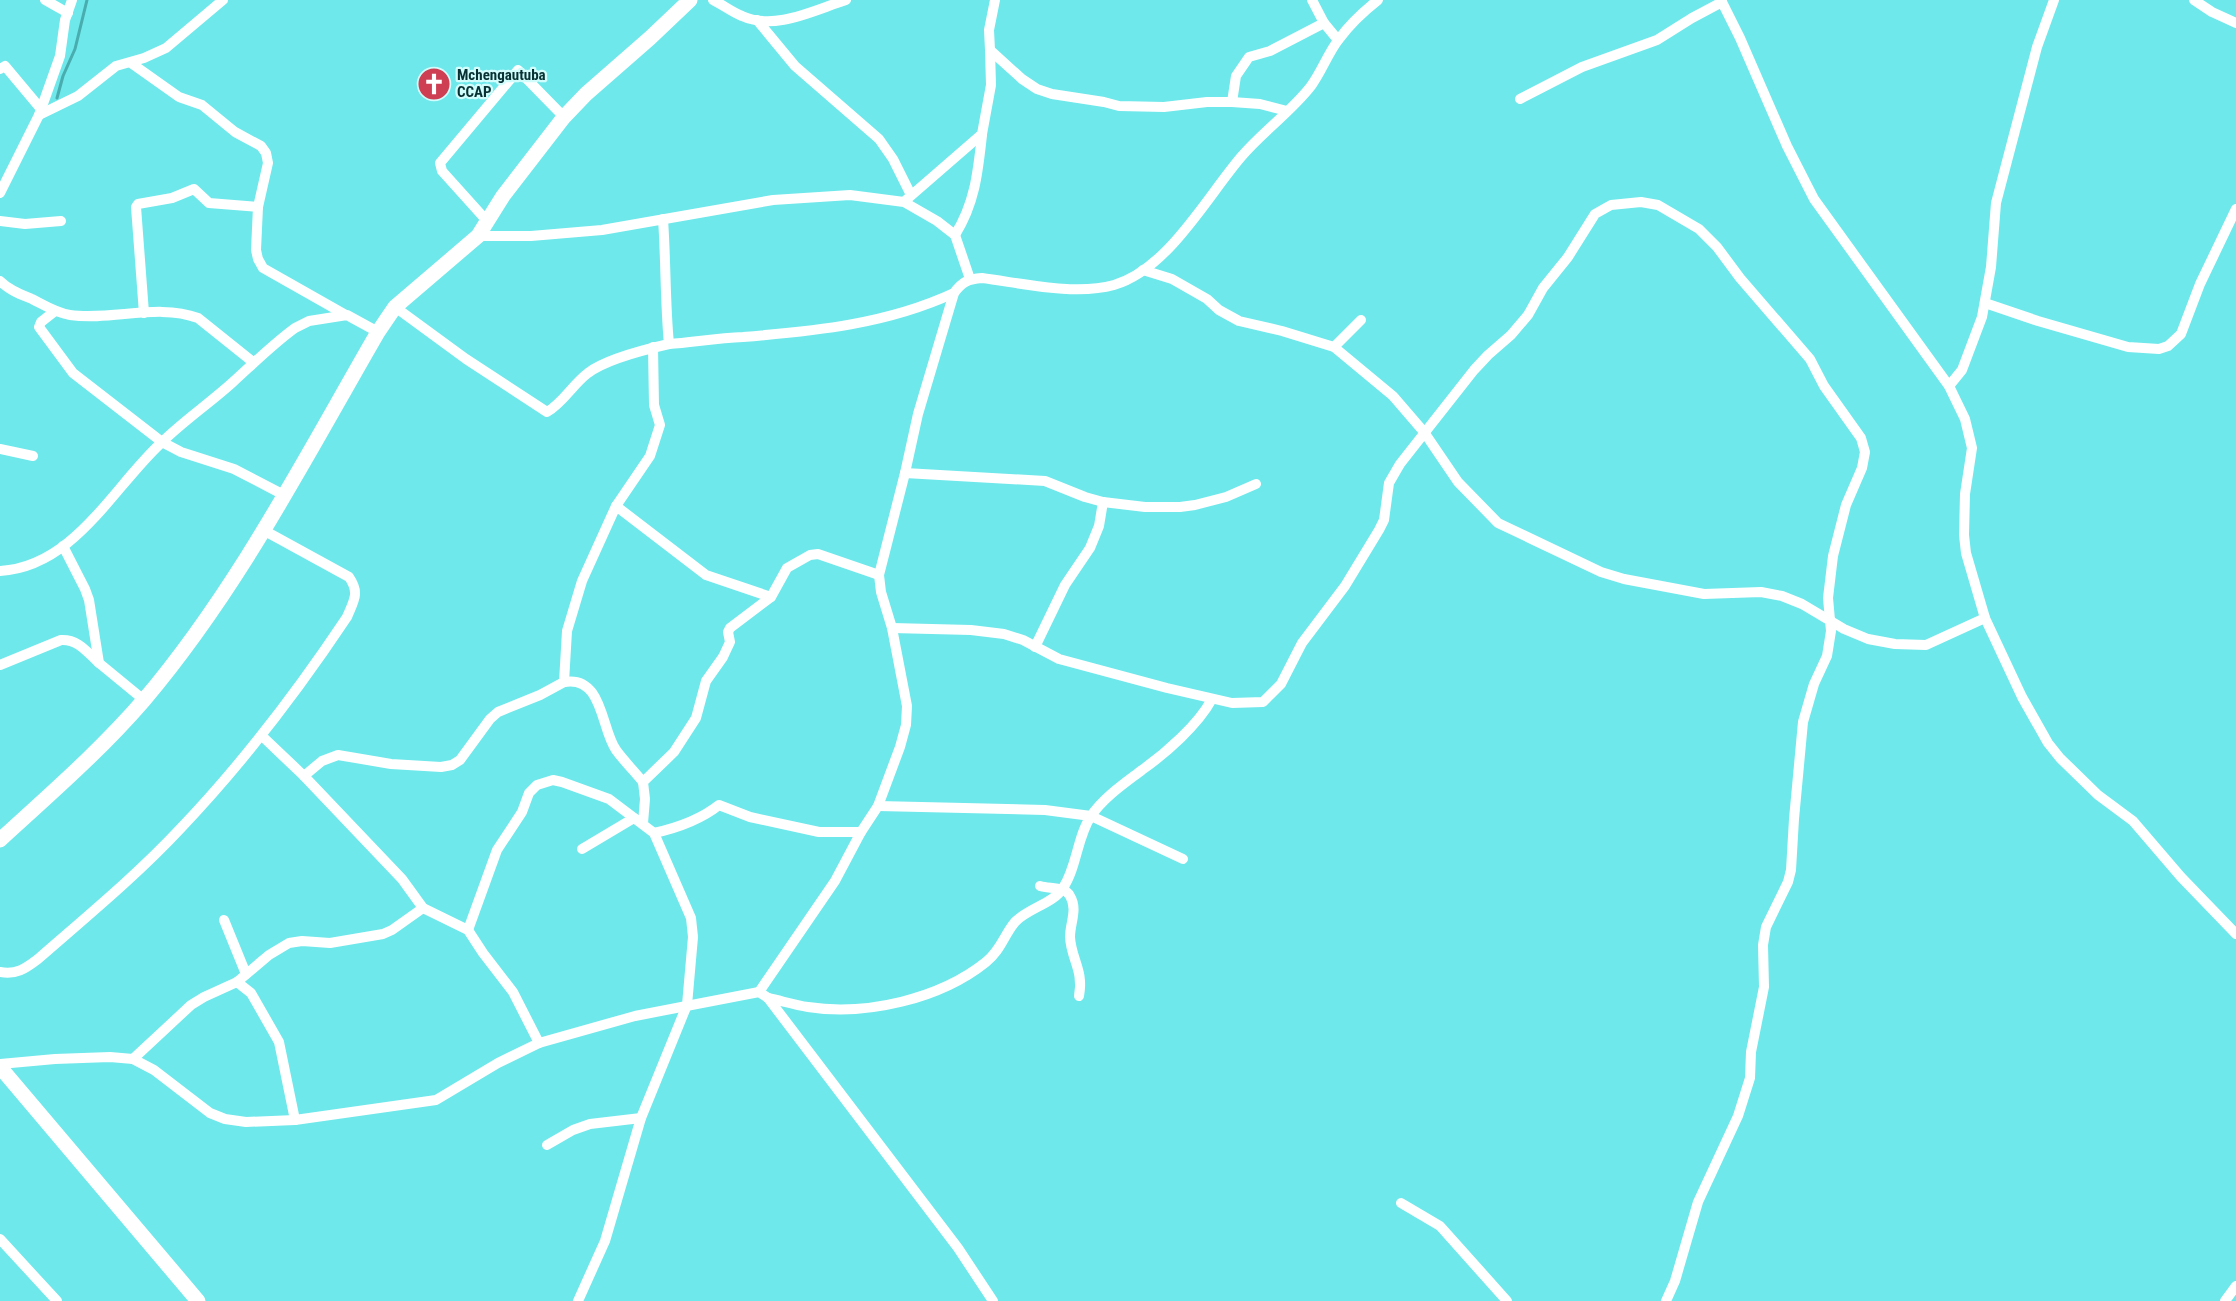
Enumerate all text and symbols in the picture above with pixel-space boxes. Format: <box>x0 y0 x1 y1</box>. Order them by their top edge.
church icon: Mchengautuba CCAP <box>416 66 452 102</box>
place label: Mchengautuba CCAP <box>457 66 546 101</box>

